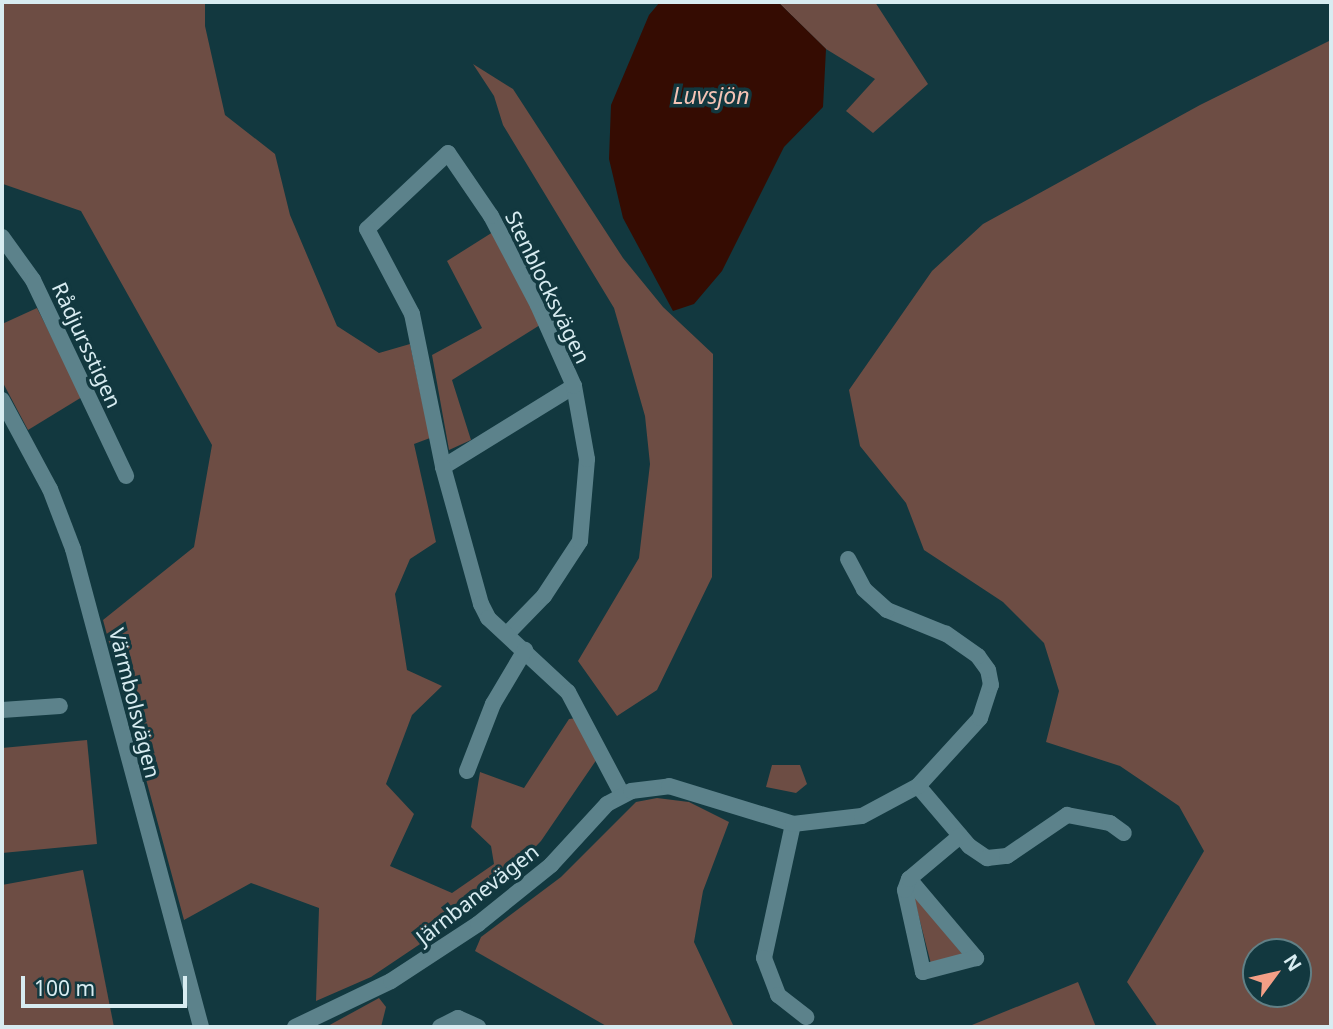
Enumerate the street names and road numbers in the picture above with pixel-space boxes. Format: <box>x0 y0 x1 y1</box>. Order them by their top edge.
street label: Stenblocksvägen <box>500 207 596 367</box>
street label: Rådjursstigen <box>47 278 127 412</box>
street label: Värmbolsvägen <box>104 625 166 781</box>
street label: Järnbanevägen <box>411 838 543 950</box>

